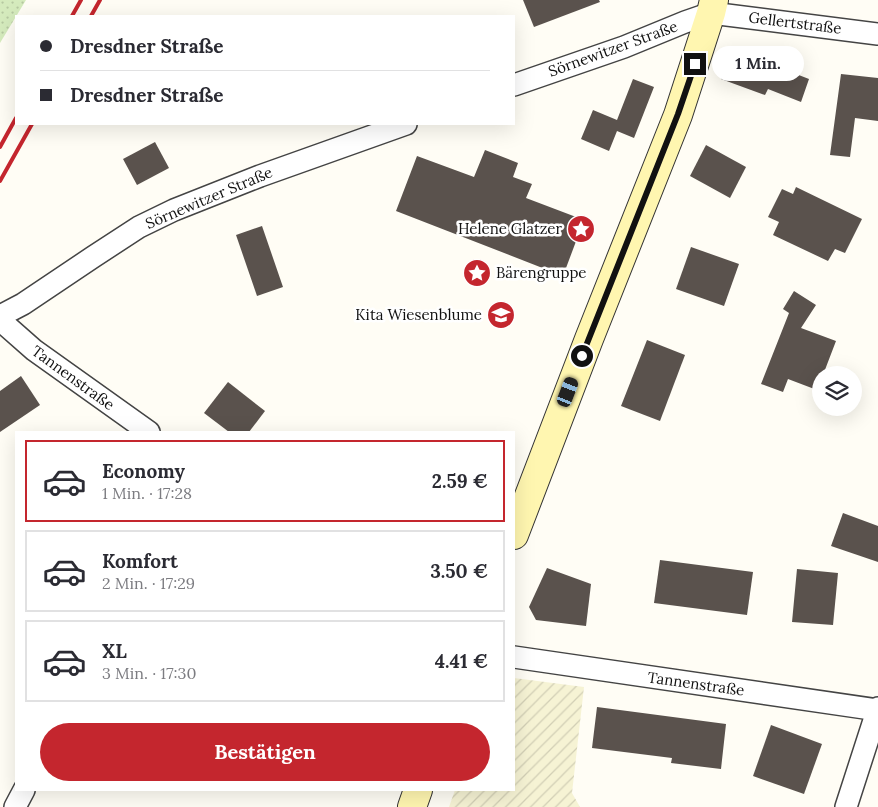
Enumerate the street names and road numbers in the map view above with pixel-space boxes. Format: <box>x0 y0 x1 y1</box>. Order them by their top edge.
street label: Gellertstraße <box>748 7 843 38</box>
street label: Sörnewitzer Straße <box>546 16 680 81</box>
street label: Sörnewitzer Straße <box>142 162 275 233</box>
street label: Tannenstraße <box>28 341 118 414</box>
street label: Tannenstraße <box>646 667 746 700</box>

